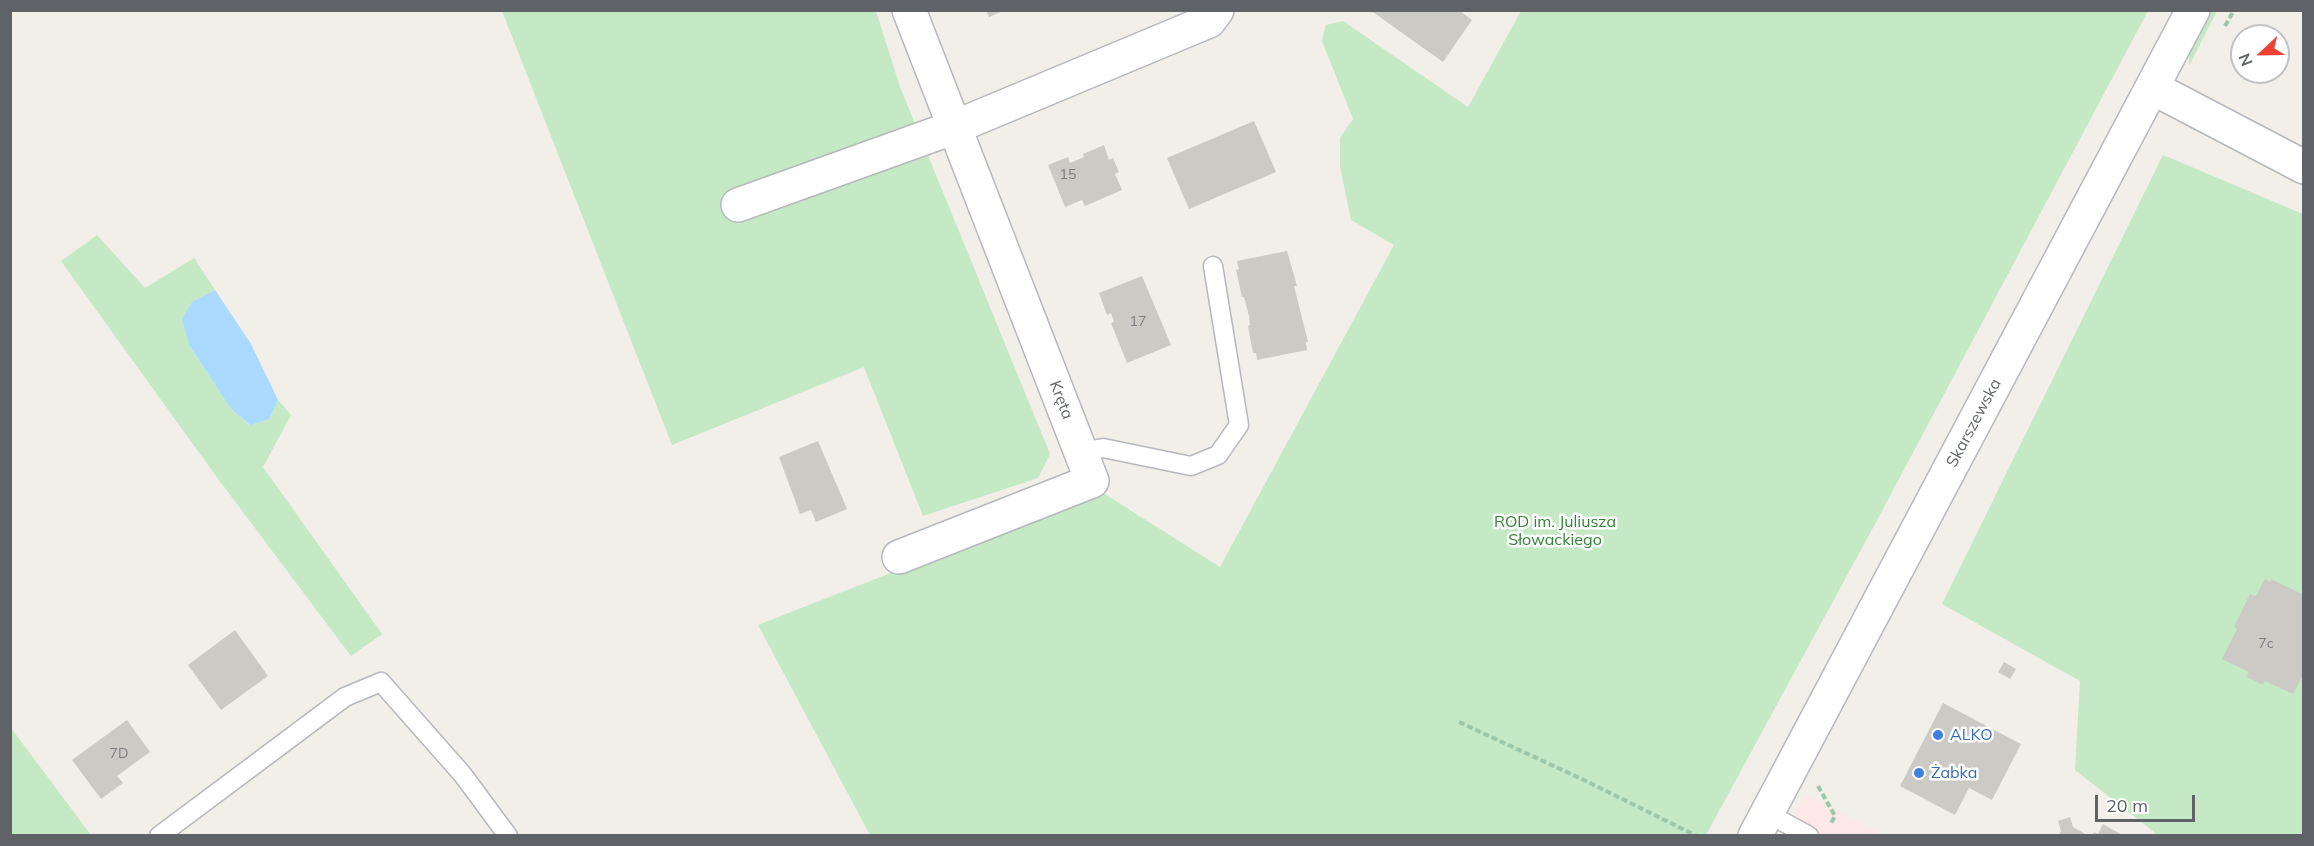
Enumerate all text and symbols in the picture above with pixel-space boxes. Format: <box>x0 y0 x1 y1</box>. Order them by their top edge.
north arrow <box>2230 24 2290 84</box>
text: N <box>2234 51 2257 69</box>
house number: 15 <box>1060 167 1076 183</box>
house number: 17 <box>1130 314 1146 330</box>
street label: Skarszewska <box>1943 375 2005 471</box>
street label: Kręta <box>1045 378 1077 422</box>
park label: ROD im. Juliusza Słowackiego <box>1494 512 1616 550</box>
house number: 7c <box>2258 636 2274 652</box>
place label: ALKO <box>1950 725 1993 745</box>
marker: ALKO <box>1931 728 1945 742</box>
house number: 7D <box>110 746 128 762</box>
place label: Żabka <box>1931 763 1977 783</box>
marker: Żabka <box>1912 766 1926 780</box>
scale bar <box>2098 783 2198 821</box>
text: 20 m <box>2106 794 2148 817</box>

